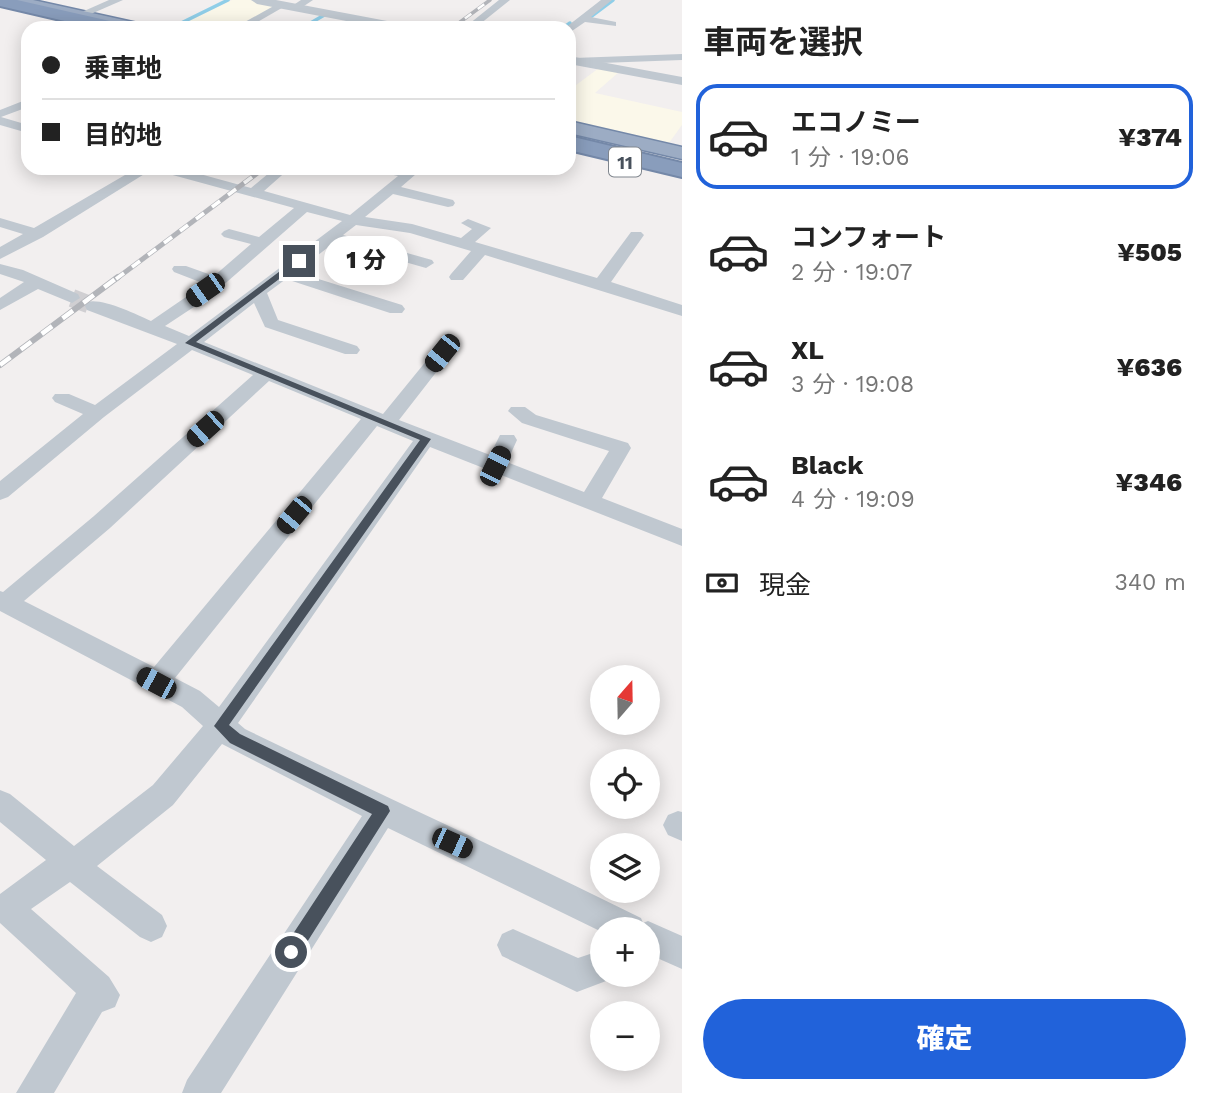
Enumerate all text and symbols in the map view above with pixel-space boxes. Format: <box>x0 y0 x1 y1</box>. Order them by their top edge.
text: 車両を選択 <box>703 23 863 61</box>
text: 乗車地 <box>84 53 162 83</box>
icon: car <box>707 105 770 168</box>
text: エコノミー <box>791 107 921 137</box>
text: 目的地 <box>84 120 162 150</box>
text: ¥374 <box>1118 122 1182 152</box>
text: 1 分 · 19:06 <box>791 144 910 171</box>
road number: 11 <box>609 148 641 176</box>
icon: car <box>707 220 770 283</box>
text: コンフォート <box>791 222 946 252</box>
callout: 1 分 <box>324 236 408 286</box>
text: ¥505 <box>1117 237 1182 267</box>
route end <box>283 245 315 277</box>
text: 1 分 <box>346 247 386 274</box>
text: 2 分 · 19:07 <box>791 259 912 286</box>
car <box>182 269 229 311</box>
car <box>421 330 464 376</box>
icon: car <box>707 335 770 398</box>
text: XL <box>791 335 824 365</box>
text: ¥636 <box>1117 352 1182 382</box>
text: 3 分 · 19:08 <box>791 371 914 398</box>
car <box>183 407 228 451</box>
car <box>477 443 514 489</box>
icon: car <box>707 450 770 513</box>
text: Black <box>791 450 863 480</box>
text: ¥346 <box>1115 467 1182 497</box>
text: 4 分 · 19:09 <box>791 486 915 513</box>
car <box>273 492 316 538</box>
icon: cash <box>703 564 741 602</box>
text: 340 m <box>1114 569 1186 596</box>
text: 現金 <box>759 570 811 600</box>
car <box>133 664 180 702</box>
north arrow <box>590 665 660 735</box>
map controls <box>590 665 660 1071</box>
button: locate <box>590 749 660 819</box>
car <box>429 825 476 861</box>
button: layers <box>590 833 660 903</box>
button: + <box>590 917 660 987</box>
route start <box>275 936 307 968</box>
button: 確定 <box>703 999 1186 1079</box>
button: − <box>590 1001 660 1071</box>

